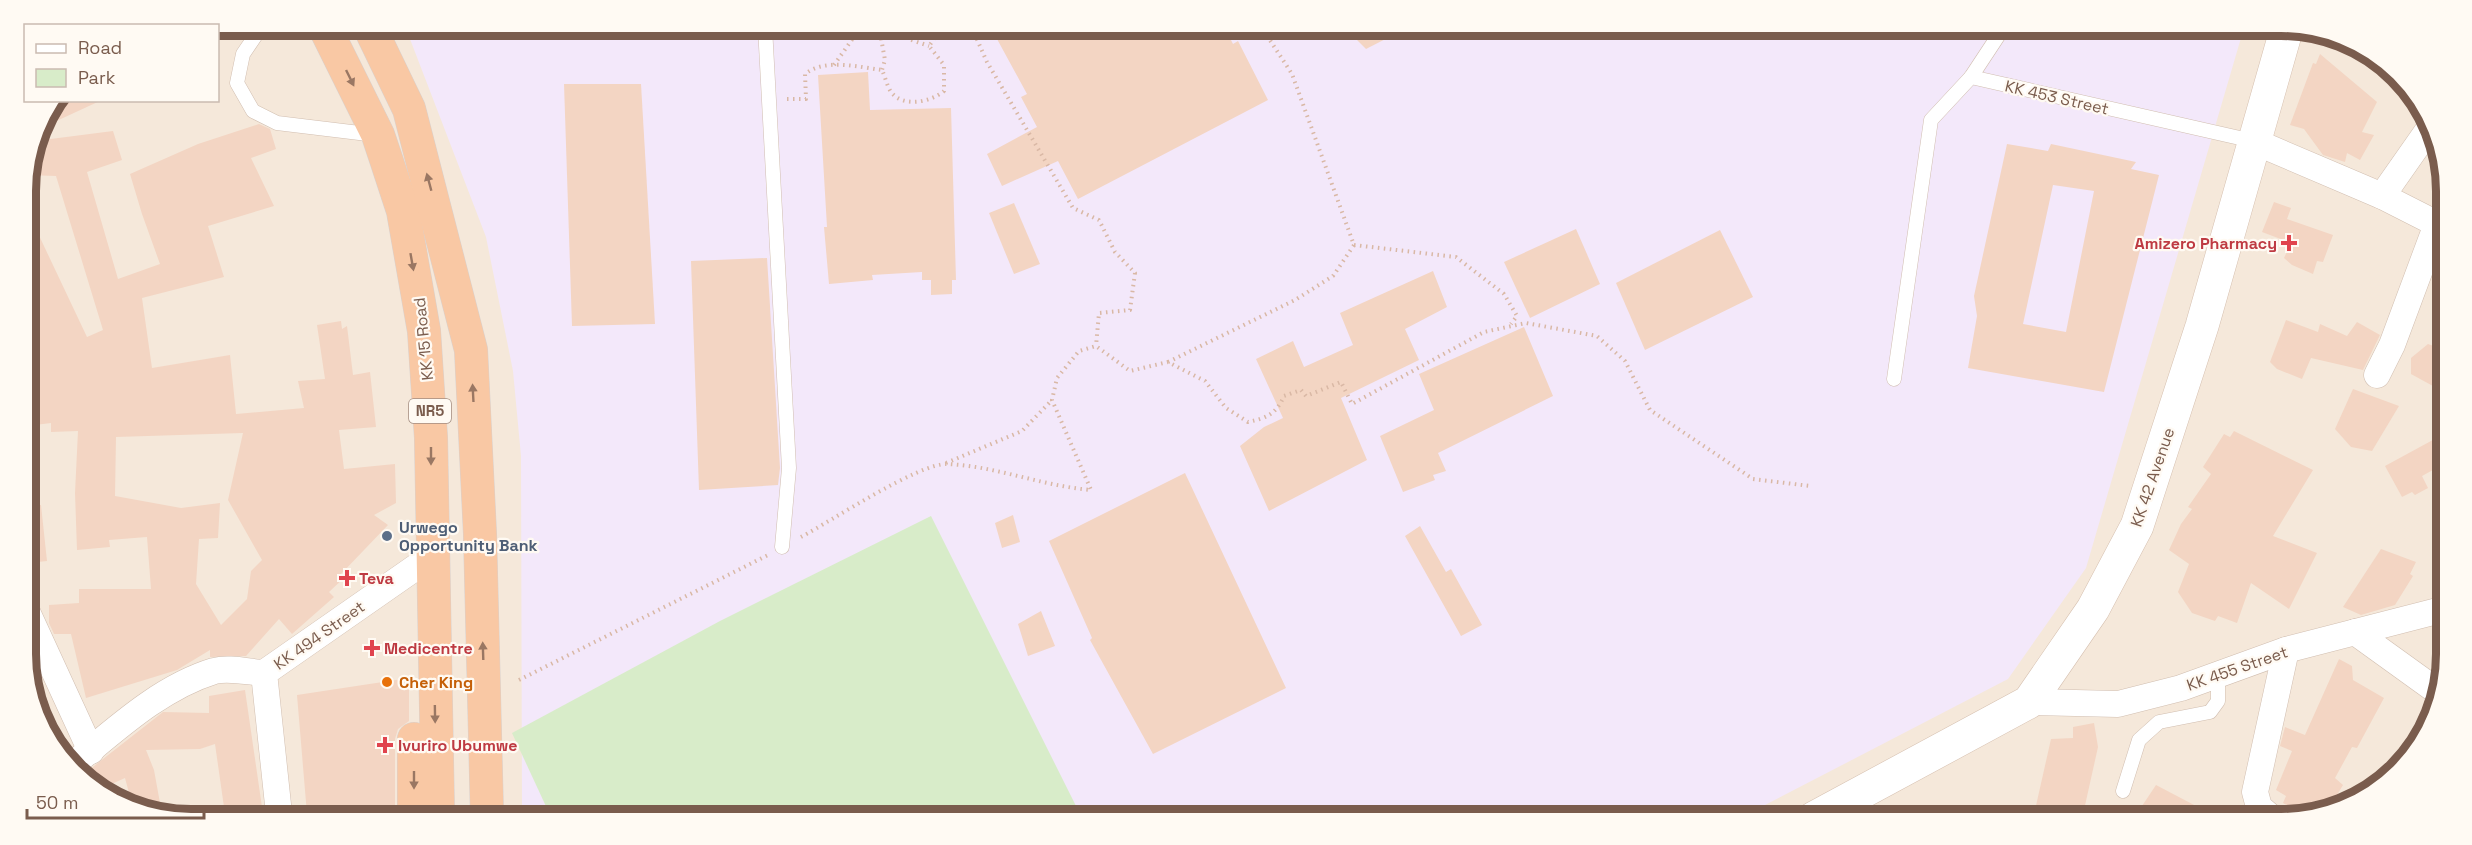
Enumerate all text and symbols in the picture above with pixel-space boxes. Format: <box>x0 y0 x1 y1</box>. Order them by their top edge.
legend <box>24 24 219 102</box>
text: Road <box>78 36 122 59</box>
text: Park <box>78 66 116 89</box>
one-way arrow <box>345 70 355 87</box>
street label: KK 453 Street <box>2003 75 2111 120</box>
one-way arrow <box>424 173 434 192</box>
place label: Amizero Pharmacy <box>2135 233 2277 254</box>
marker: Amizero Pharmacy <box>2282 236 2296 250</box>
one-way arrow <box>408 253 417 272</box>
street label: KK 15 Road <box>409 296 438 381</box>
one-way arrow <box>468 384 477 403</box>
road number: NR5 <box>409 399 451 423</box>
street label: KK 42 Avenue <box>2126 425 2179 530</box>
one-way arrow <box>427 446 436 465</box>
place label: Urwego Opportunity Bank <box>399 517 538 556</box>
marker: Urwego Opportunity Bank <box>380 529 394 543</box>
place label: Teva <box>359 568 394 589</box>
marker: Teva <box>340 571 354 585</box>
street label: KK 494 Street <box>270 596 369 675</box>
place label: Medicentre <box>384 638 473 659</box>
marker: Medicentre <box>365 641 379 655</box>
street label: KK 455 Street <box>2184 641 2291 696</box>
one-way arrow <box>479 642 488 661</box>
place label: Cher King <box>399 672 473 693</box>
marker: Cher King <box>380 675 394 689</box>
one-way arrow <box>430 704 440 723</box>
place label: Ivuriro Ubumwe <box>398 735 518 756</box>
marker: Ivuriro Ubumwe <box>376 736 394 754</box>
one-way arrow <box>409 771 419 790</box>
scale bar <box>27 782 204 820</box>
text: 50 m <box>36 791 78 814</box>

